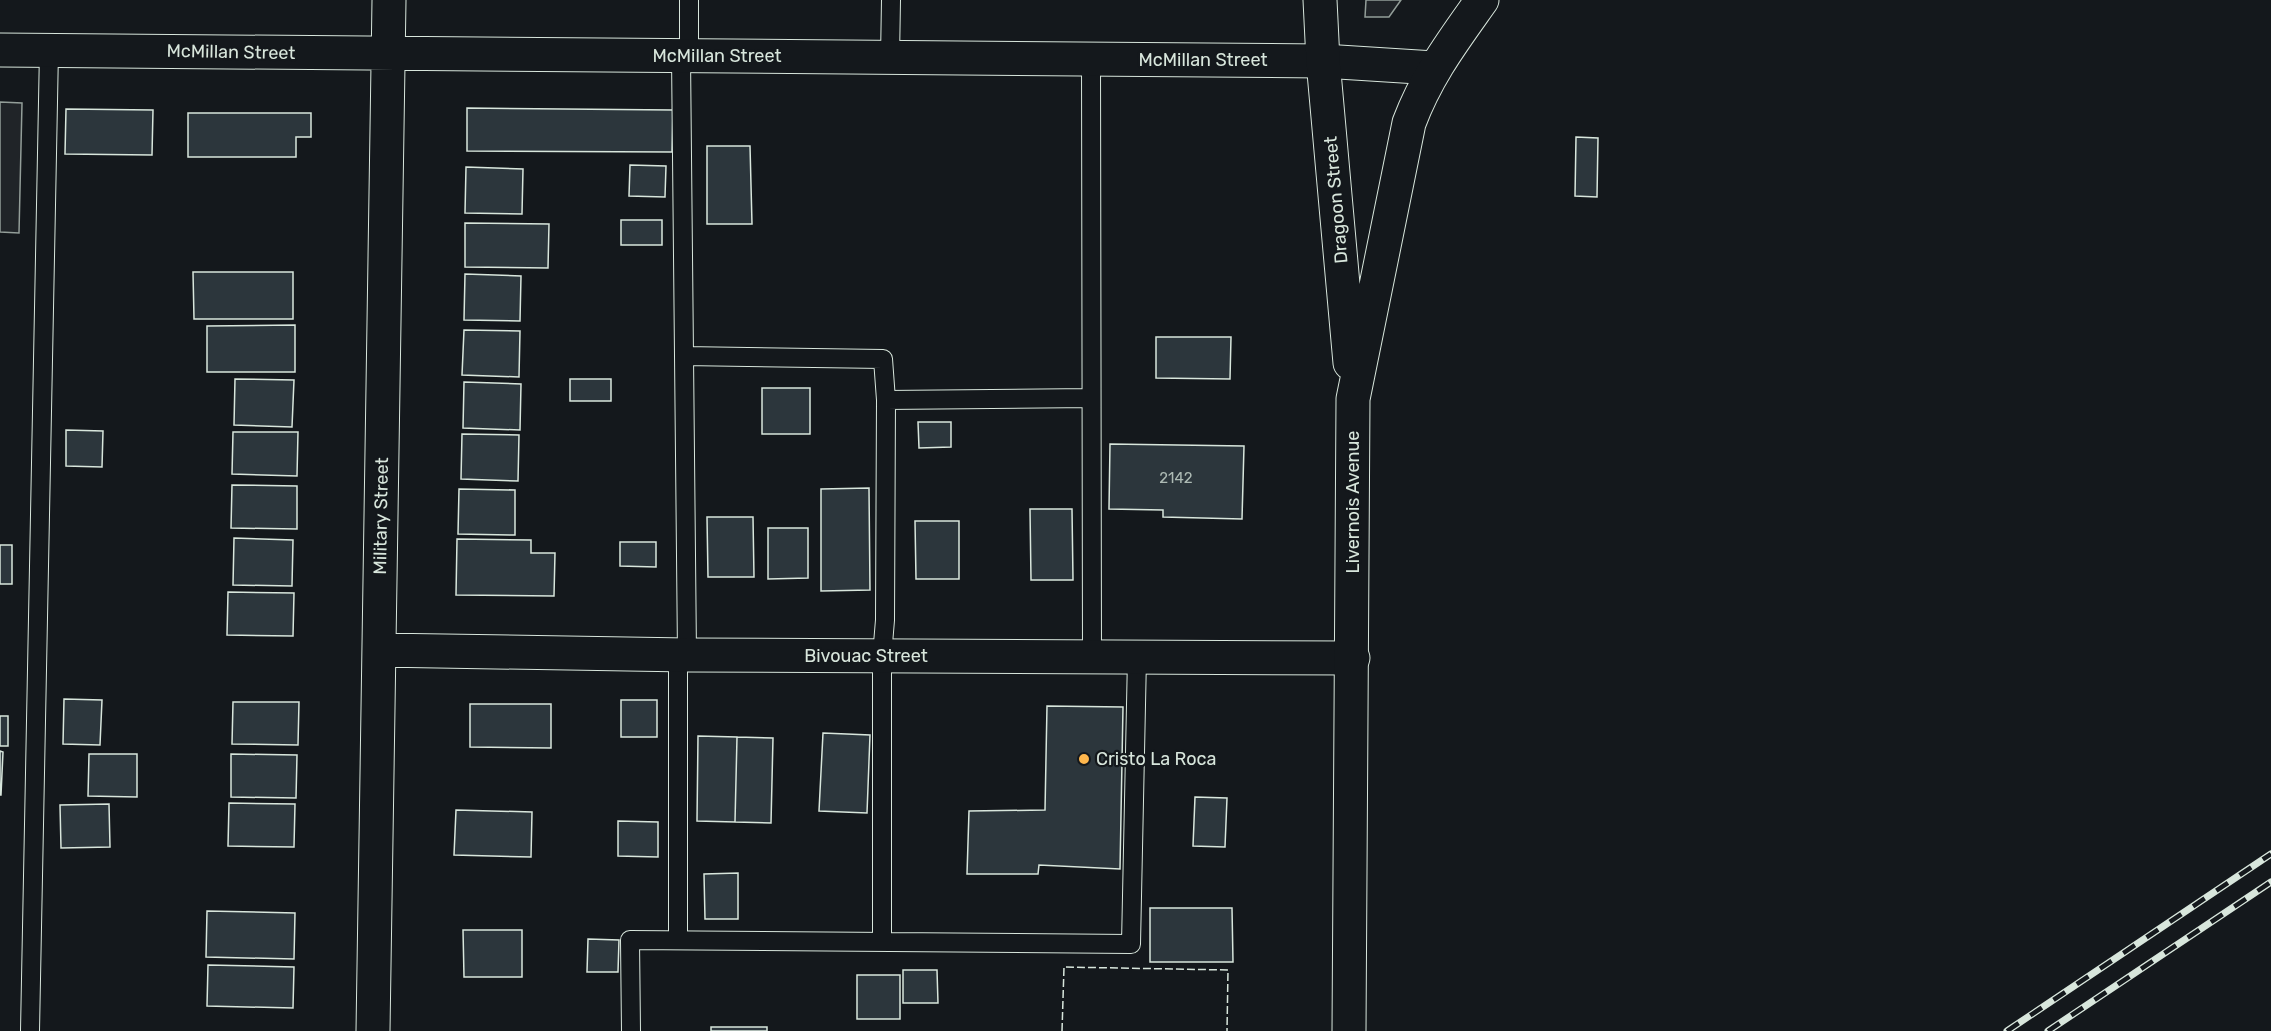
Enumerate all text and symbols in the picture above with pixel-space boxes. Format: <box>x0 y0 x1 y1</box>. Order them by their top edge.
street label: McMillan Street <box>166 40 296 64</box>
street label: McMillan Street <box>653 45 781 67</box>
street label: McMillan Street <box>1139 49 1267 71</box>
street label: Dragoon Street <box>1319 135 1353 265</box>
street label: Livernois Avenue <box>1342 431 1364 573</box>
street label: Military Street <box>369 457 393 575</box>
house number: 2142 <box>1159 469 1193 487</box>
street label: Bivouac Street <box>804 645 928 667</box>
place label: Cristo La Roca <box>1096 748 1217 770</box>
marker: Cristo La Roca <box>1077 752 1091 766</box>

